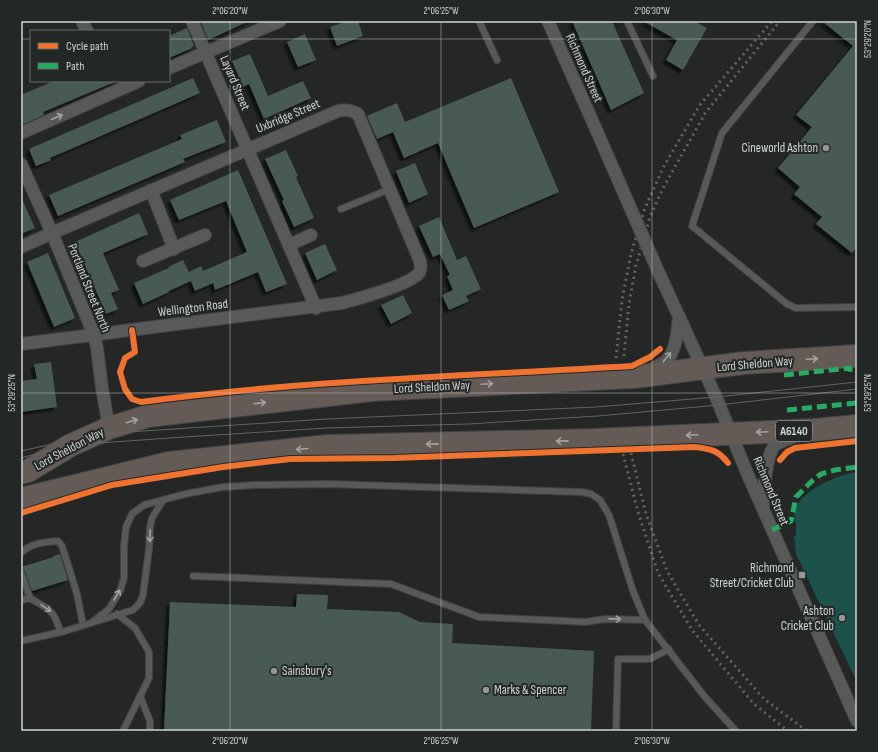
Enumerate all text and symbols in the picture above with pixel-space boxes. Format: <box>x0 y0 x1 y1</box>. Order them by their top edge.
text: 2°06'20"W <box>212 5 248 17</box>
text: 2°06'25"W <box>423 5 459 17</box>
text: 2°06'30"W <box>634 5 670 17</box>
text: 53°29'20"N <box>862 20 874 58</box>
legend <box>30 30 170 82</box>
street label: Richmond Street <box>562 31 606 105</box>
text: Cycle path <box>66 39 108 54</box>
street label: Layard Street <box>216 53 254 113</box>
text: Path <box>66 59 84 74</box>
street label: Uxbridge Street <box>254 95 323 137</box>
one-way arrow <box>50 113 62 120</box>
place label: Cineworld Ashton <box>742 140 818 156</box>
marker: Cineworld Ashton <box>821 143 831 153</box>
street label: Portland Street North <box>64 241 114 335</box>
street label: Wellington Road <box>157 296 229 320</box>
one-way arrow <box>663 352 672 363</box>
street label: Lord Sheldon Way <box>716 353 794 375</box>
one-way arrow <box>805 355 818 362</box>
text: 53°29'25"N <box>6 374 18 412</box>
text: 53°29'25"N <box>862 374 874 412</box>
street label: Lord Sheldon Way <box>393 377 471 397</box>
one-way arrow <box>481 380 494 387</box>
one-way arrow <box>253 399 266 406</box>
one-way arrow <box>125 417 138 424</box>
road number: A6140 <box>776 421 812 441</box>
street label: Lord Sheldon Way <box>32 424 106 474</box>
one-way arrow <box>756 428 769 436</box>
one-way arrow <box>686 431 699 439</box>
one-way arrow <box>556 437 569 444</box>
one-way arrow <box>426 440 439 448</box>
one-way arrow <box>296 445 309 452</box>
street label: Richmond Street <box>749 454 793 528</box>
one-way arrow <box>146 529 153 542</box>
place label: Richmond Street/Cricket Club <box>710 560 794 591</box>
marker: Richmond Street/Cricket Club <box>797 570 807 580</box>
one-way arrow <box>114 589 122 601</box>
place label: Ashton Cricket Club <box>781 603 834 634</box>
one-way arrow <box>40 604 51 612</box>
marker: Ashton Cricket Club <box>837 613 847 623</box>
one-way arrow <box>608 615 621 623</box>
place label: Sainsbury's <box>282 663 332 679</box>
marker: Sainsbury's <box>269 666 279 676</box>
place label: Marks & Spencer <box>494 682 567 698</box>
marker: Marks & Spencer <box>481 685 491 695</box>
text: 2°06'20"W <box>212 735 248 747</box>
text: 2°06'25"W <box>423 735 459 747</box>
text: 2°06'30"W <box>634 735 670 747</box>

